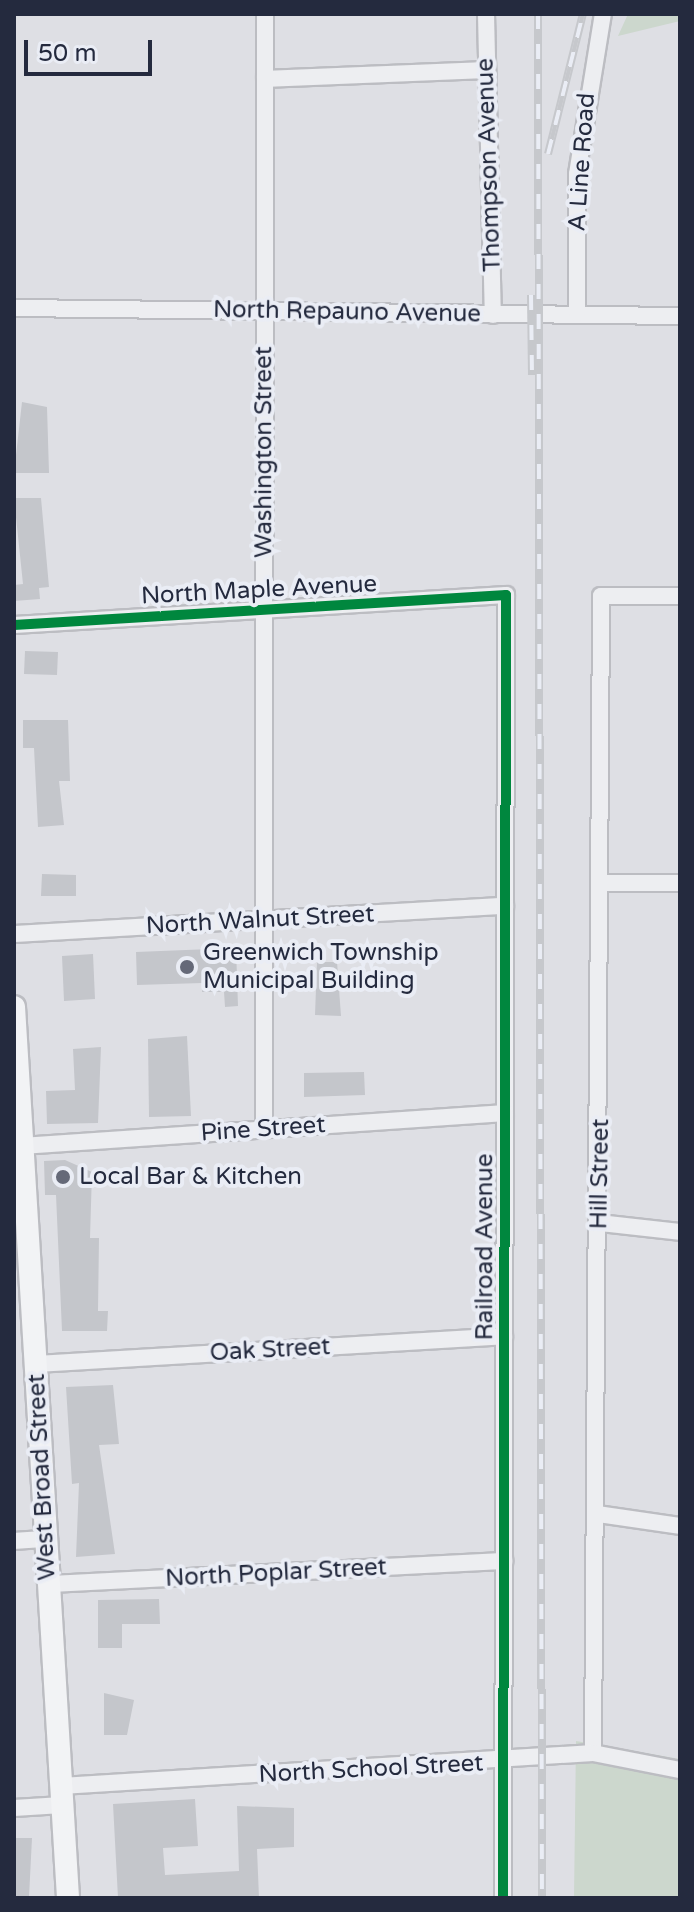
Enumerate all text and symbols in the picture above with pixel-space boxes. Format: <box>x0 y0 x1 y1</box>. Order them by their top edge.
scale bar <box>28 24 156 74</box>
text: 50 m <box>38 39 96 68</box>
street label: Thompson Avenue <box>471 58 507 272</box>
street label: A Line Road <box>563 92 601 232</box>
street label: North Repauno Avenue <box>213 295 481 329</box>
street label: Washington Street <box>250 346 278 558</box>
street label: North Maple Avenue <box>140 569 378 611</box>
street label: North Walnut Street <box>145 900 375 940</box>
place label: Greenwich Township Municipal Building <box>203 939 439 995</box>
marker: Greenwich Township Municipal Building <box>178 958 196 976</box>
street label: Pine Street <box>200 1110 326 1148</box>
street label: Hill Street <box>585 1118 615 1230</box>
street label: Railroad Avenue <box>471 1154 499 1340</box>
place label: Local Bar & Kitchen <box>79 1163 302 1191</box>
marker: Local Bar & Kitchen <box>54 1168 72 1186</box>
street label: Oak Street <box>209 1332 331 1368</box>
street label: West Broad Street <box>22 1373 62 1581</box>
street label: North Poplar Street <box>165 1553 387 1593</box>
street label: North School Street <box>258 1749 484 1789</box>

